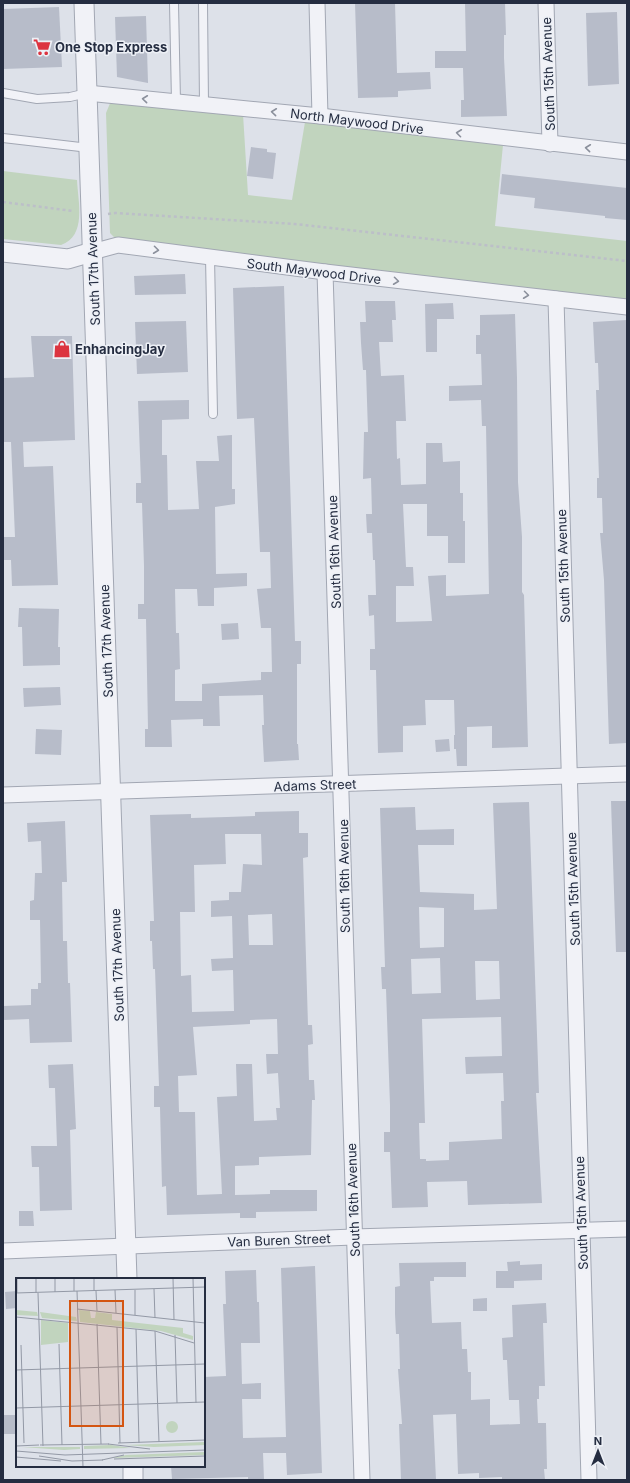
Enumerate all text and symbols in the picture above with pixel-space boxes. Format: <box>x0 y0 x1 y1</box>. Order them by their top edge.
street label: South 15th Avenue <box>538 17 558 131</box>
supermarket icon: One Stop Express <box>32 37 52 57</box>
place label: One Stop Express <box>55 39 167 55</box>
one-way arrow <box>142 95 148 104</box>
street label: North Maywood Drive <box>289 105 425 137</box>
one-way arrow <box>271 107 277 116</box>
one-way arrow <box>456 129 462 138</box>
one-way arrow <box>585 144 591 153</box>
street label: South 17th Avenue <box>83 212 103 326</box>
one-way arrow <box>153 245 159 254</box>
street label: South Maywood Drive <box>246 255 382 287</box>
one-way arrow <box>393 276 399 285</box>
one-way arrow <box>523 291 529 300</box>
shop icon: EnhancingJay <box>52 339 72 359</box>
place label: EnhancingJay <box>75 341 165 357</box>
street label: South 16th Avenue <box>324 495 344 609</box>
street label: South 15th Avenue <box>553 509 573 623</box>
street label: South 17th Avenue <box>96 584 116 698</box>
street label: Adams Street <box>273 776 357 794</box>
street label: South 16th Avenue <box>335 819 353 933</box>
street label: South 15th Avenue <box>563 832 583 946</box>
street label: South 17th Avenue <box>107 908 127 1022</box>
street label: South 16th Avenue <box>343 1143 363 1257</box>
street label: South 15th Avenue <box>571 1156 591 1270</box>
street label: Van Buren Street <box>227 1230 331 1250</box>
inset map <box>16 1278 205 1467</box>
north arrow <box>578 1431 618 1471</box>
text: N <box>594 1434 602 1448</box>

